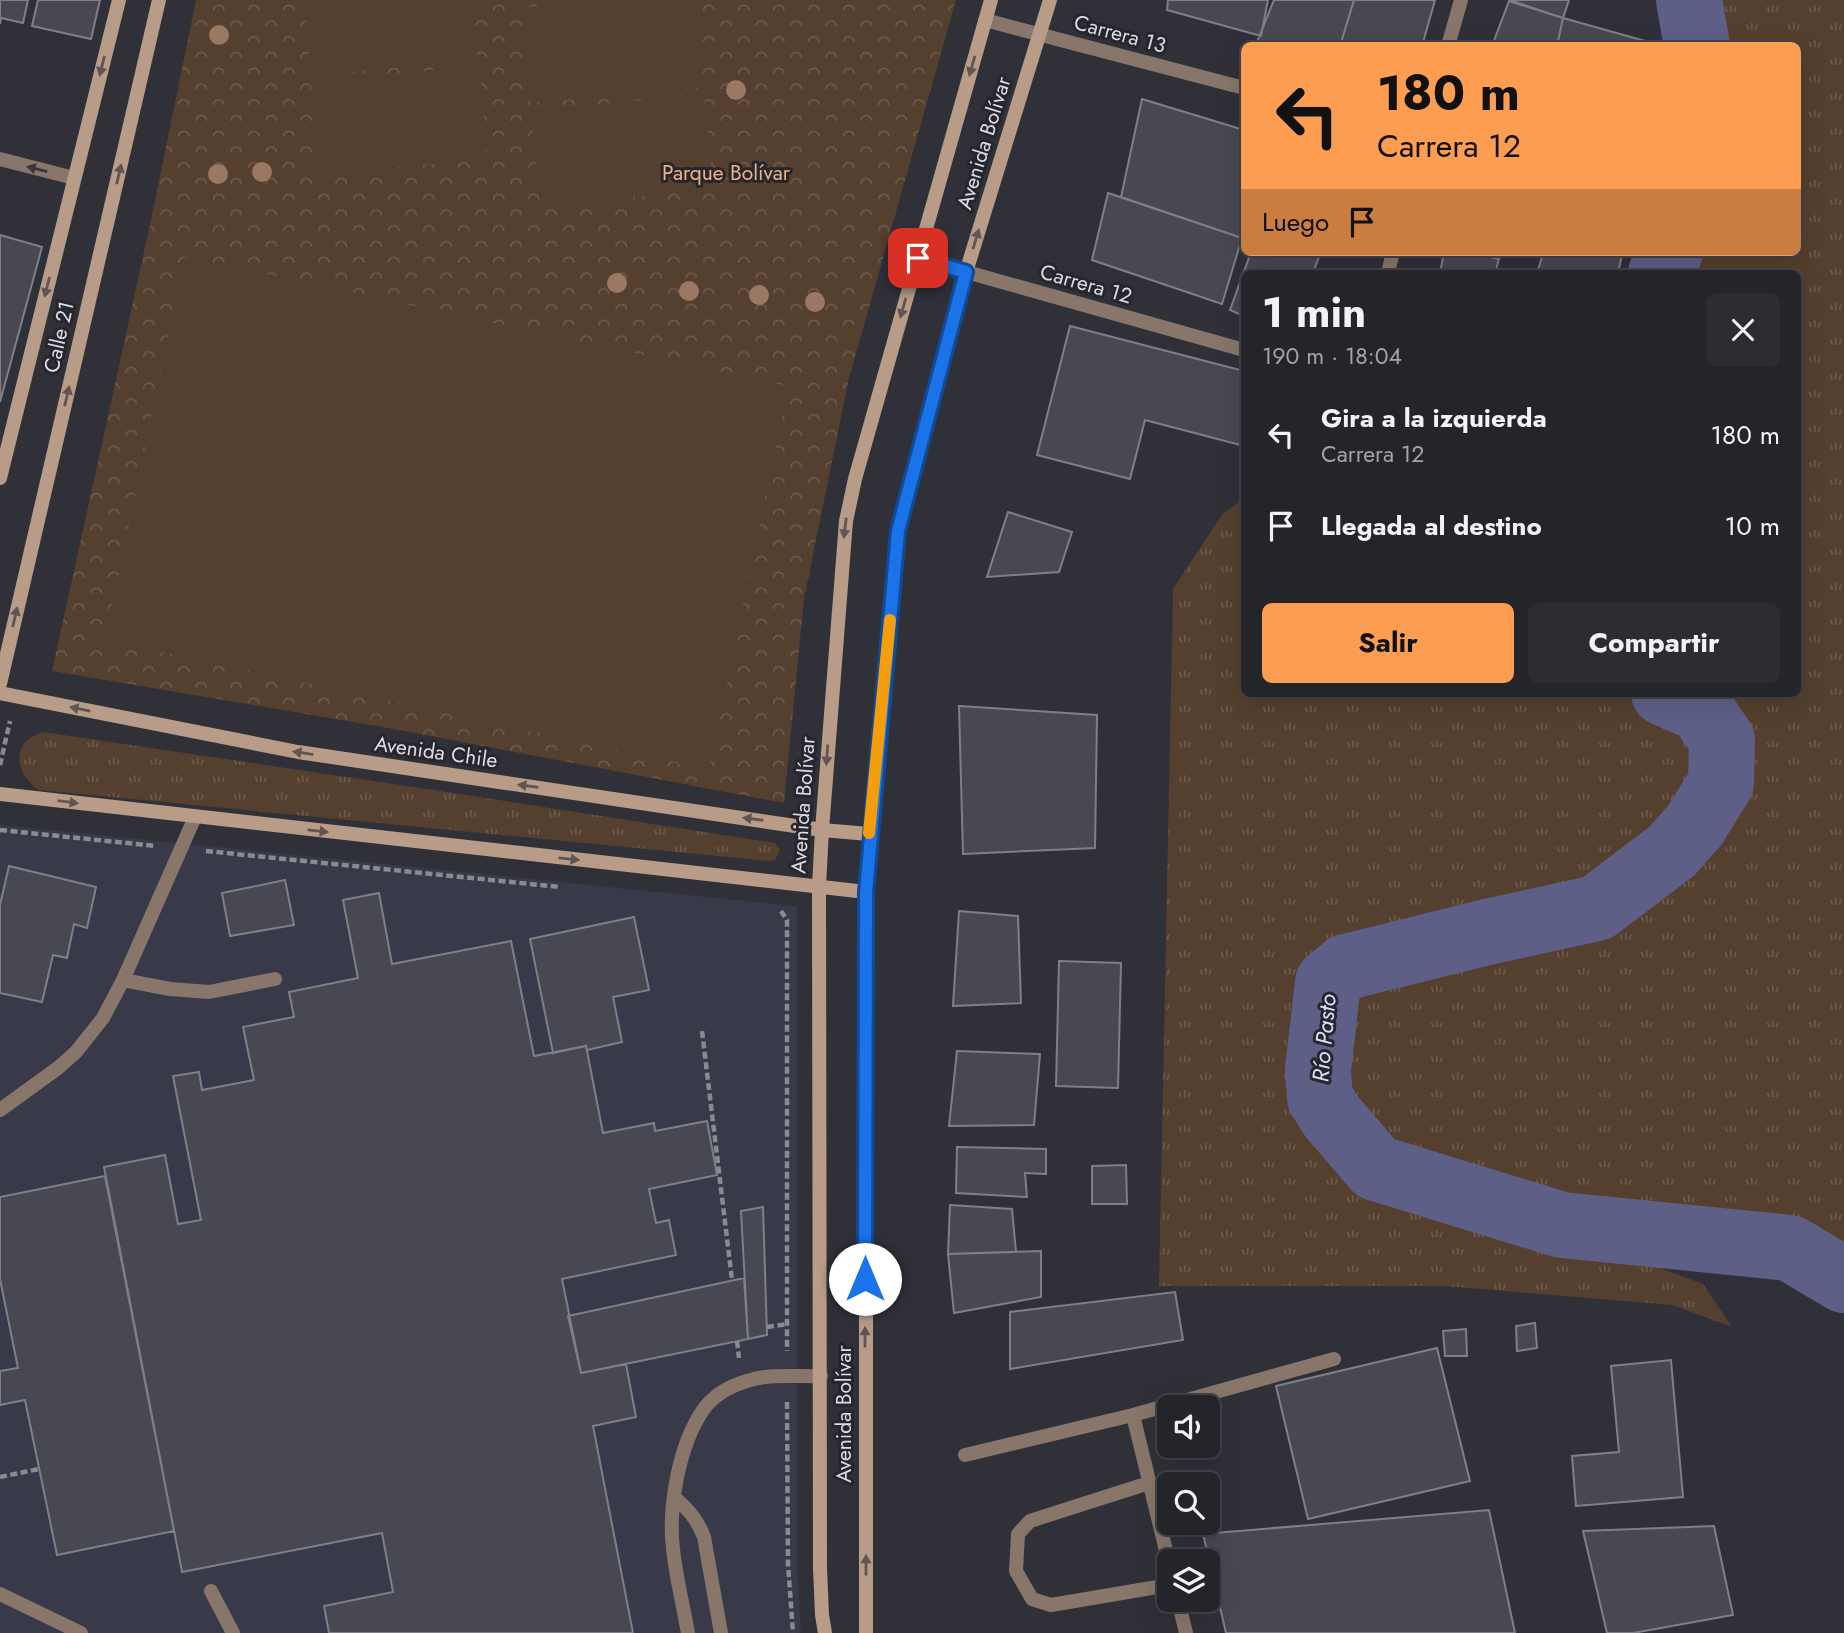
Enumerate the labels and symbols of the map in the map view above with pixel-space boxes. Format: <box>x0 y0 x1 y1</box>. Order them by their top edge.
street label: Carrera 13 <box>1071 7 1169 61</box>
one-way arrow <box>96 55 107 77</box>
one-way arrow <box>966 55 977 77</box>
street label: Avenida Bolívar <box>950 72 1019 213</box>
park label: Parque Bolívar <box>662 158 791 188</box>
one-way arrow <box>26 163 48 174</box>
one-way arrow <box>114 163 125 185</box>
pin <box>888 228 948 288</box>
one-way arrow <box>971 229 982 250</box>
street label: Carrera 12 <box>1036 257 1136 311</box>
one-way arrow <box>41 276 52 298</box>
street label: Calle 21 <box>36 298 82 376</box>
one-way arrow <box>898 298 908 319</box>
one-way arrow <box>62 385 73 407</box>
one-way arrow <box>840 517 851 539</box>
one-way arrow <box>10 606 21 628</box>
one-way arrow <box>69 704 91 715</box>
street label: Avenida Chile <box>373 729 500 776</box>
street label: Avenida Bolívar <box>783 735 823 875</box>
one-way arrow <box>821 744 832 766</box>
one-way arrow <box>292 747 314 758</box>
one-way arrow <box>517 780 539 791</box>
one-way arrow <box>57 797 79 808</box>
one-way arrow <box>742 814 764 825</box>
one-way arrow <box>307 826 329 837</box>
one-way arrow <box>558 854 580 865</box>
water label: Río Pasto <box>1303 992 1345 1083</box>
position arrow <box>828 1242 902 1316</box>
one-way arrow <box>859 1326 871 1348</box>
street label: Avenida Bolívar <box>829 1344 859 1483</box>
one-way arrow <box>860 1554 872 1576</box>

